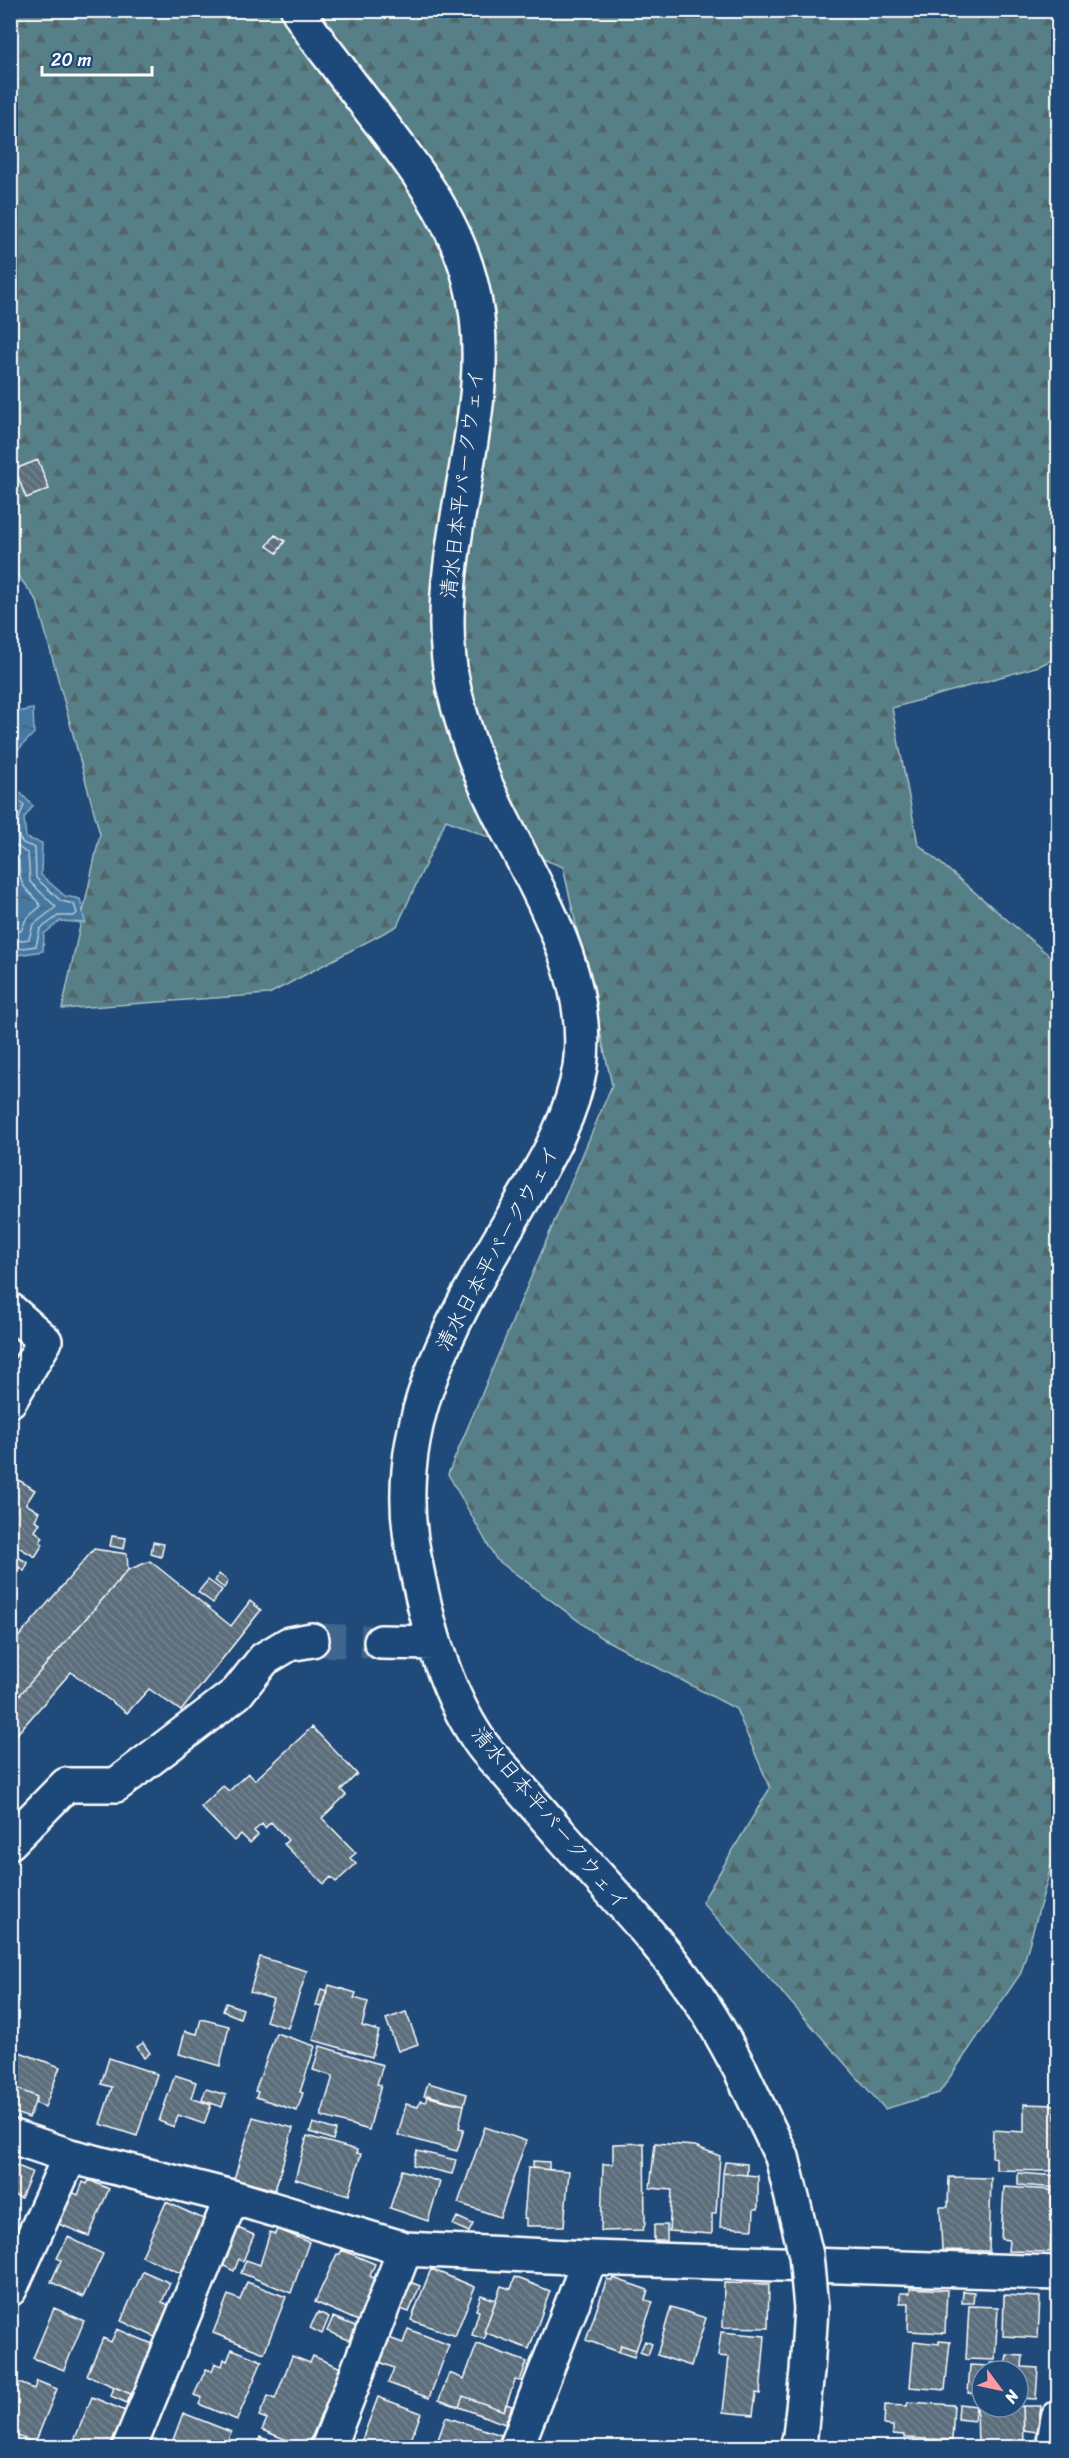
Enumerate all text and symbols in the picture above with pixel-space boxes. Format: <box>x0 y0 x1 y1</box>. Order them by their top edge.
scale bar <box>42 39 152 77</box>
text: 20 m <box>51 44 91 76</box>
street label: 清水日本平パークウェイ <box>429 367 495 601</box>
street label: 清水日本平パークウェイ <box>424 1138 570 1358</box>
street label: 清水日本平パークウェイ <box>461 1717 639 1919</box>
north arrow <box>970 2359 1030 2419</box>
text: N <box>996 2384 1028 2410</box>

